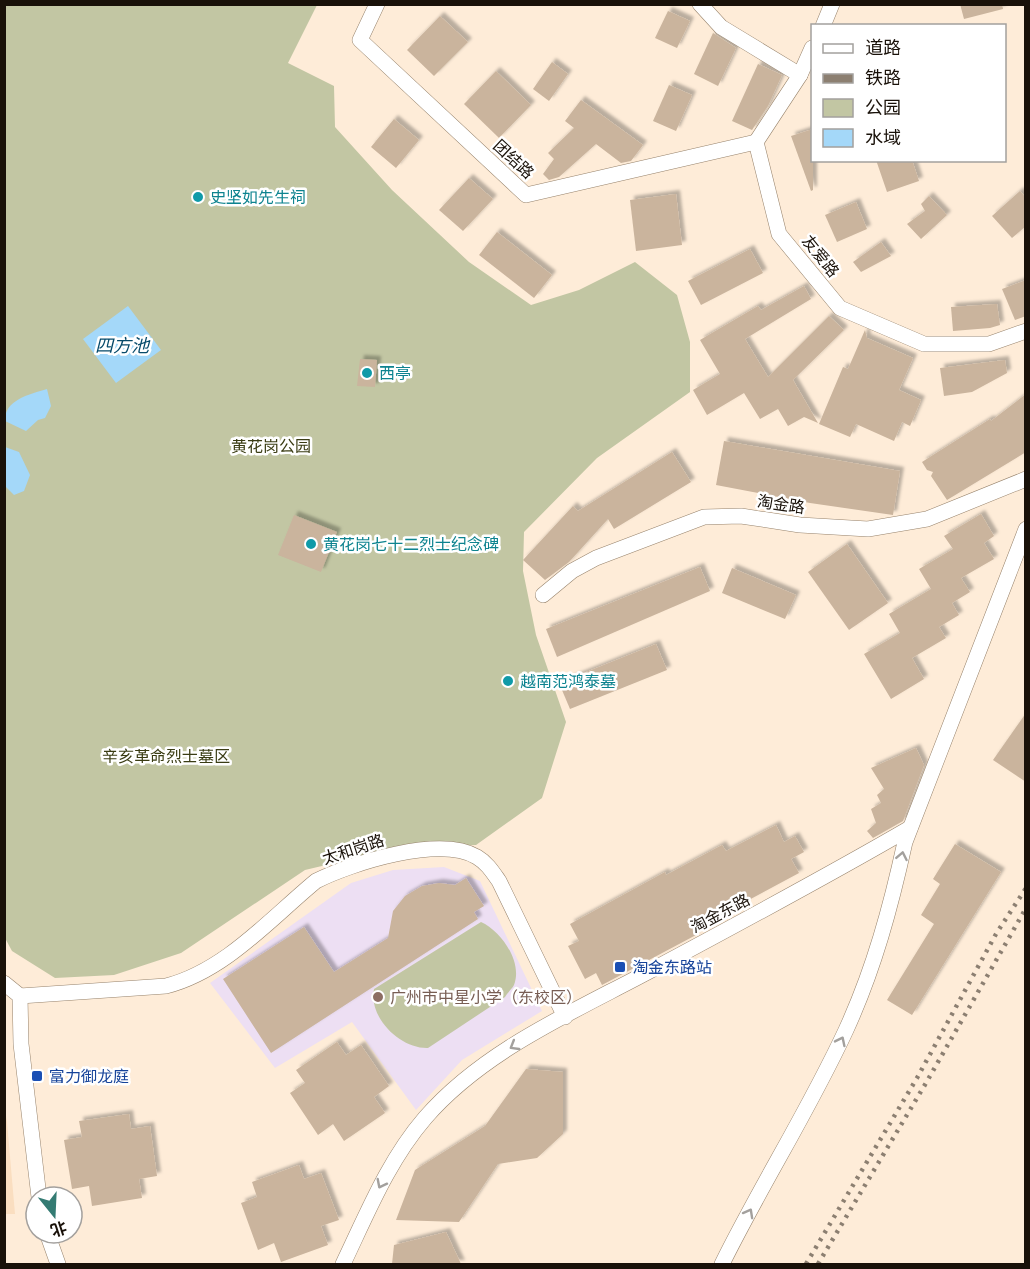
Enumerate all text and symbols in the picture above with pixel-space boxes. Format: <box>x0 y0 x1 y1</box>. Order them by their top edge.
legend <box>811 24 1006 162</box>
text: 道路 <box>865 35 901 59</box>
text: 铁路 <box>865 65 901 89</box>
text: 公园 <box>865 95 901 119</box>
text: 水域 <box>865 125 901 149</box>
street label: 团结路 <box>489 135 539 183</box>
place label: 史坚如先生祠 <box>210 186 306 208</box>
marker: 史坚如先生祠 <box>191 190 205 204</box>
street label: 友爱路 <box>797 230 845 282</box>
water label: 四方池 <box>95 333 151 357</box>
place label: 西亭 <box>379 362 411 384</box>
marker: 西亭 <box>360 366 374 380</box>
park label: 黄花岗公园 <box>231 435 311 457</box>
street label: 淘金路 <box>756 490 806 518</box>
place label: 黄花岗七十二烈士纪念碑 <box>323 533 499 555</box>
marker: 黄花岗七十二烈士纪念碑 <box>304 537 318 551</box>
place label: 越南范鸿泰墓 <box>520 670 616 692</box>
marker: 越南范鸿泰墓 <box>501 674 515 688</box>
park label: 辛亥革命烈士墓区 <box>102 745 230 767</box>
street label: 太和岗路 <box>319 829 387 869</box>
one-way arrow <box>895 852 908 862</box>
street label: 淘金东路 <box>687 888 753 938</box>
place label: 淘金东路站 <box>632 956 712 978</box>
marker: 淘金东路站 <box>613 960 627 974</box>
place label: 广州市中星小学（东校区） <box>390 986 582 1008</box>
marker: 广州市中星小学（东校区） <box>371 990 385 1004</box>
one-way arrow <box>833 1036 845 1047</box>
one-way arrow <box>510 1039 520 1051</box>
place label: 富力御龙庭 <box>49 1065 129 1087</box>
marker: 富力御龙庭 <box>30 1069 44 1083</box>
one-way arrow <box>377 1178 388 1189</box>
north arrow <box>24 1185 84 1245</box>
one-way arrow <box>742 1209 753 1219</box>
text: 北 <box>48 1216 70 1242</box>

